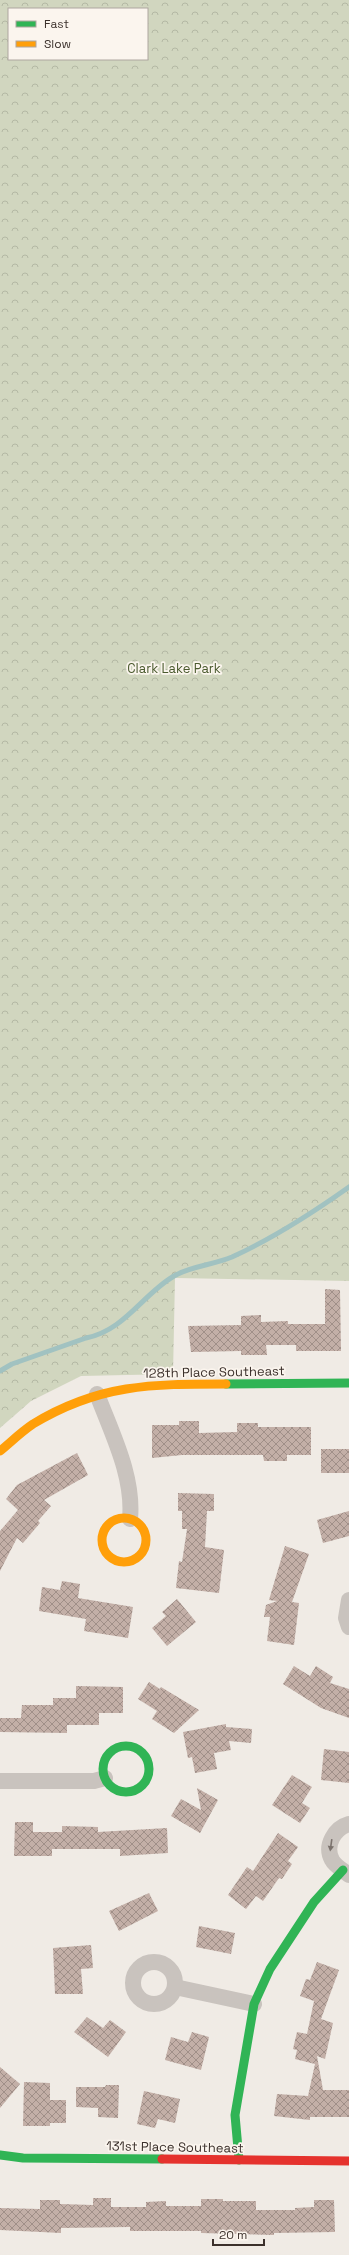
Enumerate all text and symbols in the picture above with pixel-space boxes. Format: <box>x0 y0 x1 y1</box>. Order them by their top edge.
legend <box>8 8 148 60</box>
text: Fast <box>44 16 69 32</box>
text: Slow <box>44 36 71 52</box>
park label: Clark Lake Park <box>127 660 221 677</box>
street label: 128th Place Southeast <box>143 1362 285 1382</box>
one-way arrow <box>328 1839 334 1852</box>
street label: 131st Place Southeast <box>106 2137 244 2157</box>
scale bar <box>213 2221 264 2247</box>
text: 20 m <box>219 2227 247 2243</box>

